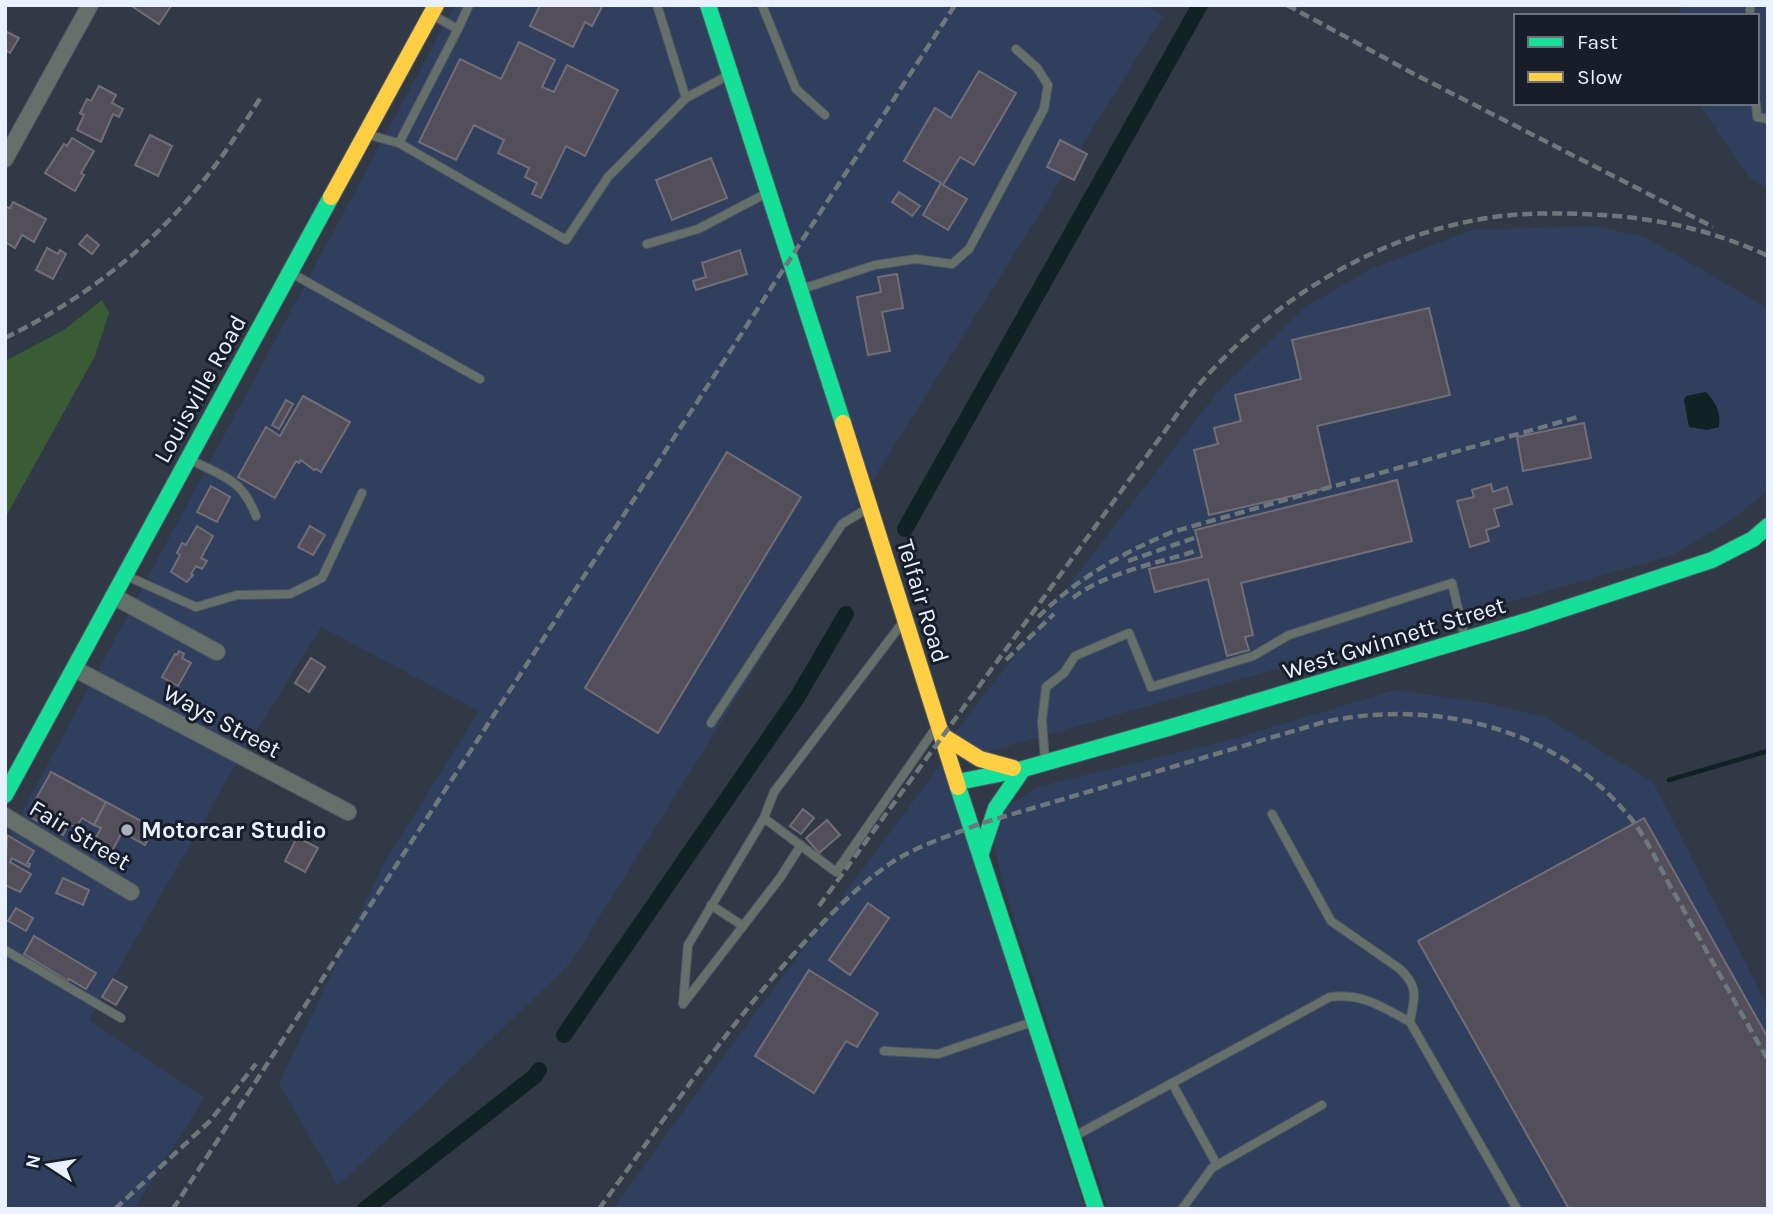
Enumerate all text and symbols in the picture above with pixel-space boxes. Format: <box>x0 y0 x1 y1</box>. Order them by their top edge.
legend <box>1514 14 1759 105</box>
text: Fast <box>1577 30 1618 54</box>
text: Slow <box>1577 65 1622 89</box>
street label: Louisville Road <box>148 310 252 468</box>
street label: Telfair Road <box>891 536 955 666</box>
street label: West Gwinnett Street <box>1279 591 1509 685</box>
street label: Ways Street <box>158 678 286 764</box>
street label: Fair Street <box>25 794 135 876</box>
place label: Motorcar Studio <box>141 816 326 844</box>
marker: Motorcar Studio <box>119 822 135 838</box>
north arrow <box>14 1130 84 1200</box>
text: N <box>21 1153 46 1171</box>

